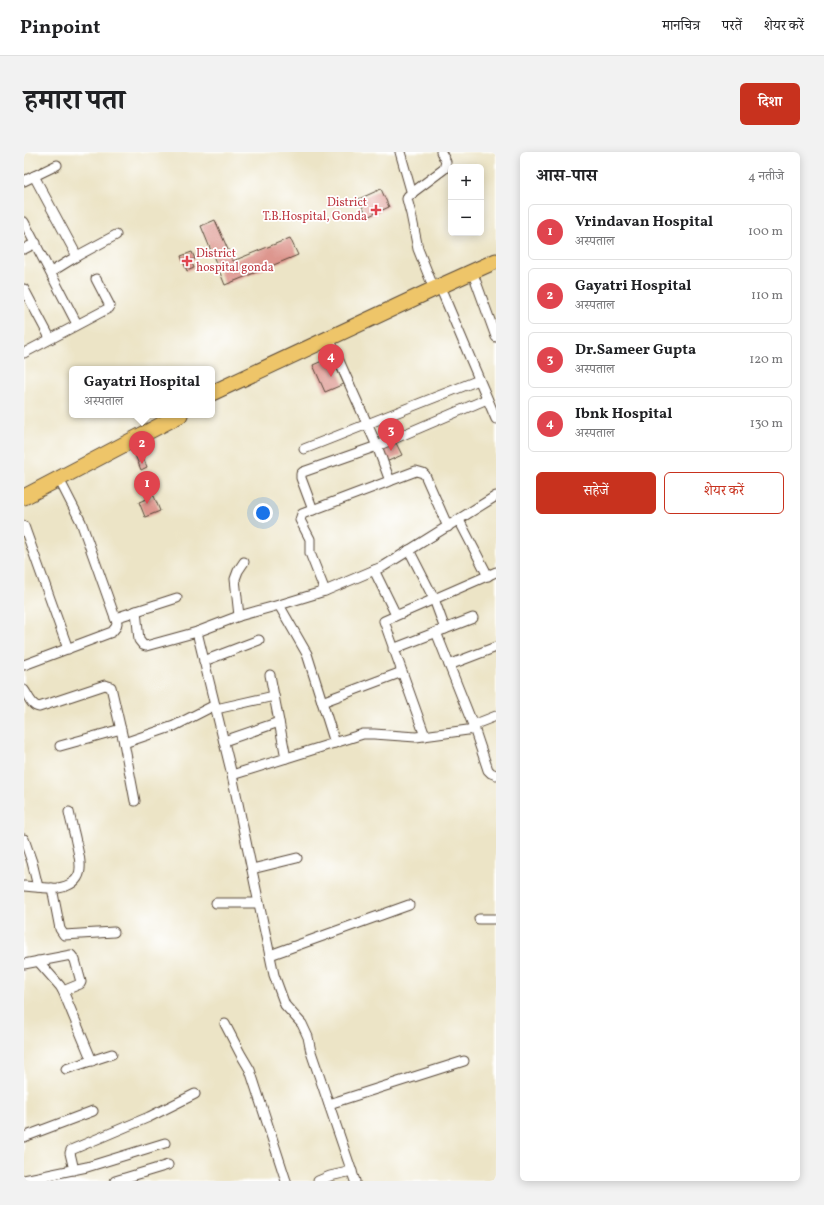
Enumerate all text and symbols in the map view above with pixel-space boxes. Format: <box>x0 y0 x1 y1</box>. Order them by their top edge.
text: Pinpoint <box>20 15 100 41</box>
text: मानचित्र <box>662 17 700 36</box>
text: परतें <box>722 17 742 36</box>
text: शेयर करें <box>764 17 804 36</box>
text: हमारा पता <box>24 82 125 121</box>
button: दिशा <box>740 83 800 125</box>
map controls <box>448 164 484 236</box>
button: + <box>448 164 484 200</box>
text: आस-पास <box>536 165 597 188</box>
text: 4 नतीजे <box>748 168 784 186</box>
place label: District T.B.Hospital, Gonda <box>262 195 367 225</box>
button: − <box>448 200 484 236</box>
marker: District T.B.Hospital, Gonda <box>370 204 382 216</box>
text: Vrindavan Hospital <box>575 212 713 233</box>
text: 1 <box>547 223 553 241</box>
text: 100 m <box>748 223 783 241</box>
text: अस्पताल <box>575 233 615 251</box>
place label: District hospital gonda <box>196 246 274 276</box>
marker: District hospital gonda <box>181 255 193 267</box>
text: Gayatri Hospital <box>575 276 691 297</box>
text: 2 <box>547 287 553 305</box>
text: 110 m <box>751 287 783 305</box>
text: अस्पताल <box>575 297 615 315</box>
text: Dr.Sameer Gupta <box>575 340 696 361</box>
pin: 4 <box>318 344 344 377</box>
text: 3 <box>547 351 553 369</box>
text: 120 m <box>749 351 783 369</box>
text: अस्पताल <box>575 361 615 379</box>
popup <box>69 366 215 418</box>
text: Gayatri Hospital <box>84 372 200 393</box>
text: अस्पताल <box>84 393 123 411</box>
text: Ibnk Hospital <box>575 404 672 425</box>
text: 4 <box>546 415 554 433</box>
text: 130 m <box>750 415 783 433</box>
pin: 3 <box>378 418 404 451</box>
text: अस्पताल <box>575 425 615 443</box>
pin: 2 <box>129 431 155 464</box>
pin: 1 <box>134 471 160 504</box>
button: सहेजें <box>536 472 656 514</box>
button: शेयर करें <box>664 472 784 514</box>
your location <box>253 503 273 523</box>

